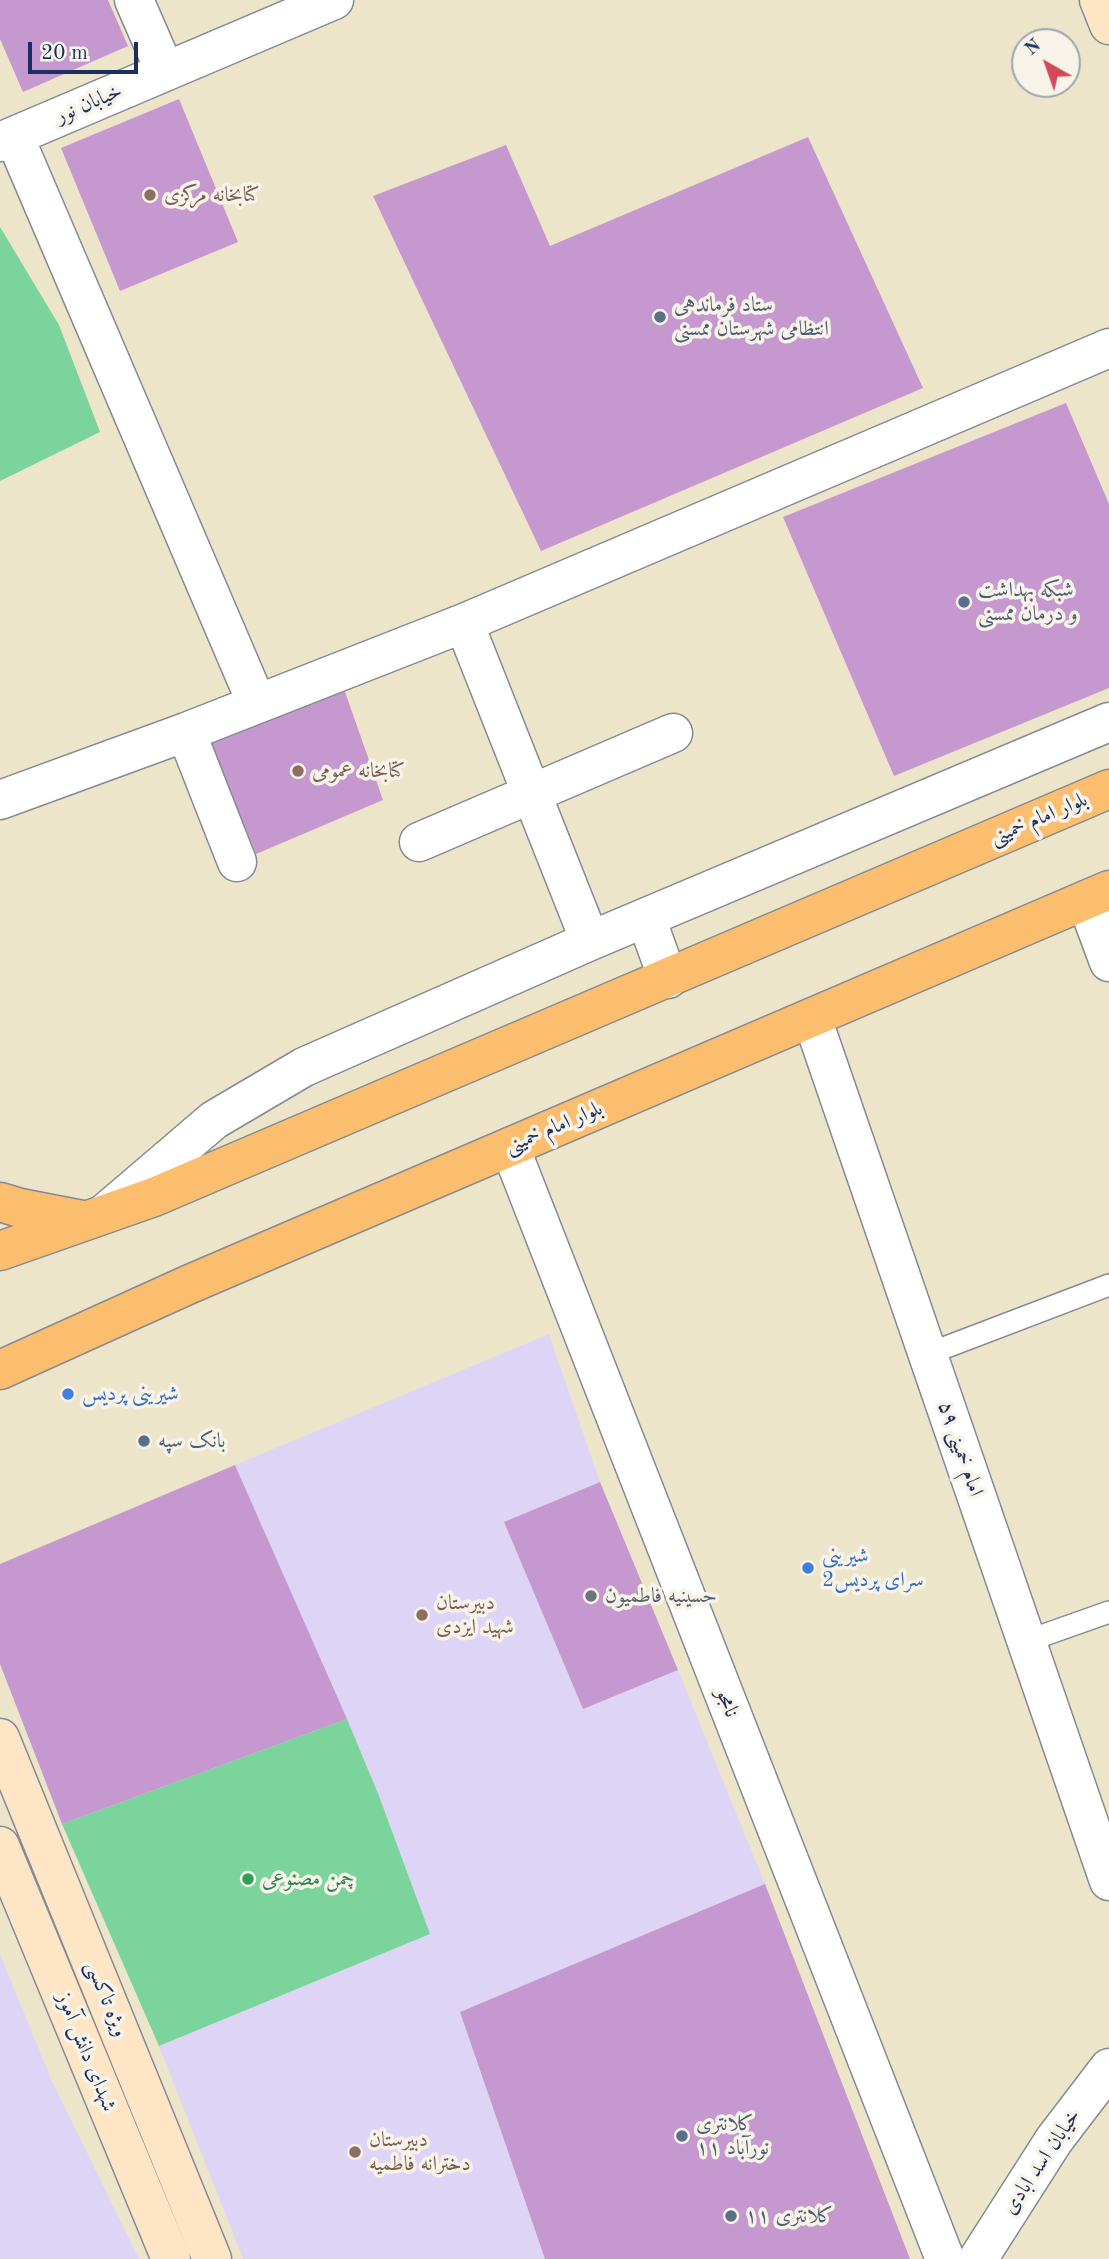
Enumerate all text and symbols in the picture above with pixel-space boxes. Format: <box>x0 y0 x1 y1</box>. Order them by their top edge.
scale bar <box>32 28 142 72</box>
north arrow <box>1011 28 1081 98</box>
text: N <box>1022 36 1045 60</box>
text: 20 m <box>41 43 88 64</box>
street label: خیابان نور <box>52 79 126 129</box>
place label: کتابخانه مرکزی <box>164 182 260 208</box>
marker: کتابخانه مرکزی <box>142 187 158 203</box>
place label: ستاد فرماندهی انتظامی شهرستان ممسنی <box>674 292 829 342</box>
marker: ستاد فرماندهی انتظامی شهرستان ممسنی <box>652 309 668 325</box>
place label: شبکه بهداشت و درمان ممسنی <box>978 577 1078 627</box>
marker: شبکه بهداشت و درمان ممسنی <box>956 594 972 610</box>
place label: کتابخانه عمومی <box>312 758 405 784</box>
marker: کتابخانه عمومی <box>290 763 306 779</box>
street label: بلوار امام خمينی <box>986 787 1092 851</box>
street label: بلوار امام خمينی <box>501 1096 607 1160</box>
place label: شیرینی پردیس <box>82 1381 179 1407</box>
marker: شیرینی پردیس <box>60 1386 76 1402</box>
street label: امام خمينی ۵۹ <box>932 1398 988 1500</box>
place label: بانک سپه <box>158 1428 225 1454</box>
marker: بانک سپه <box>136 1433 152 1449</box>
place label: شیرینی سرای پردیس2 <box>822 1543 924 1593</box>
marker: شیرینی سرای پردیس2 <box>800 1560 816 1576</box>
place label: حسینیه فاطمیون <box>605 1583 717 1609</box>
marker: حسینیه فاطمیون <box>583 1588 599 1604</box>
place label: دبیرستان شهید ایزدی <box>436 1590 514 1640</box>
marker: دبیرستان شهید ایزدی <box>414 1607 430 1623</box>
street label: نامجو <box>710 1685 744 1721</box>
place label: چمن مصنوعی <box>262 1866 354 1892</box>
marker: چمن مصنوعی <box>240 1871 256 1887</box>
street label: ویژه تاکسی <box>79 1957 133 2041</box>
street label: شهدای دانش آموز <box>51 1989 121 2115</box>
street label: خیابان اسد ابادی <box>998 2105 1086 2219</box>
place label: کلانتری ۱۱ نورآباد <box>696 2111 769 2161</box>
place label: دبیرستان دخترانه فاطمیه <box>369 2127 471 2177</box>
marker: کلانتری ۱۱ نورآباد <box>674 2128 690 2144</box>
marker: دبیرستان دخترانه فاطمیه <box>347 2144 363 2160</box>
place label: کلانتری ۱۱ <box>745 2203 833 2229</box>
marker: کلانتری ۱۱ <box>723 2208 739 2224</box>

